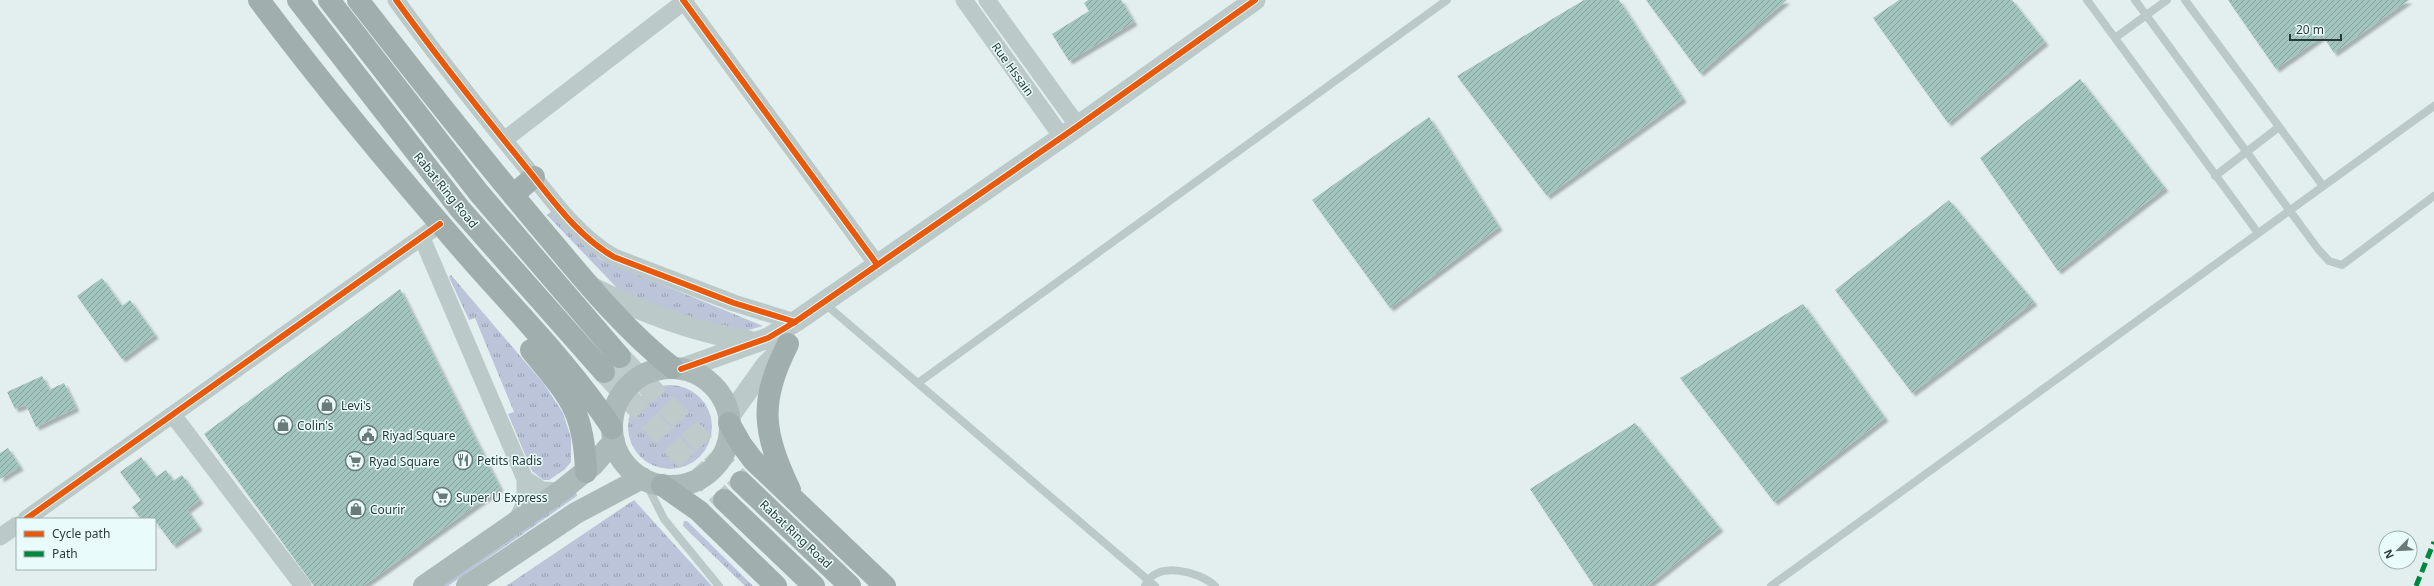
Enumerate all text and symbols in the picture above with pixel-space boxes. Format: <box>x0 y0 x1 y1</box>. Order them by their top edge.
scale bar <box>2290 16 2341 42</box>
text: 20 m <box>2296 21 2324 38</box>
street label: Rue Hssain <box>988 39 1038 99</box>
street label: Rabat Ring Road <box>410 148 482 232</box>
shop icon: Levi's <box>316 394 338 416</box>
place label: Levi's <box>341 397 371 414</box>
shop icon: Colin's <box>272 414 294 436</box>
place label: Colin's <box>297 417 334 434</box>
public building icon: Riyad Square <box>357 424 379 446</box>
place label: Riyad Square <box>382 427 456 444</box>
restaurant icon: Petits Radis <box>452 449 474 471</box>
supermarket icon: Ryad Square <box>344 450 366 472</box>
place label: Petits Radis <box>477 452 542 469</box>
place label: Ryad Square <box>369 453 440 470</box>
supermarket icon: Super U Express <box>431 486 453 508</box>
place label: Super U Express <box>456 489 548 506</box>
street label: Rabat Ring Road <box>756 496 836 572</box>
shop icon: Courir <box>345 498 367 520</box>
place label: Courir <box>370 501 405 518</box>
legend <box>16 518 156 570</box>
text: Cycle path <box>52 525 110 542</box>
north arrow <box>2378 530 2418 570</box>
text: Path <box>52 545 78 562</box>
text: N <box>2380 547 2397 561</box>

